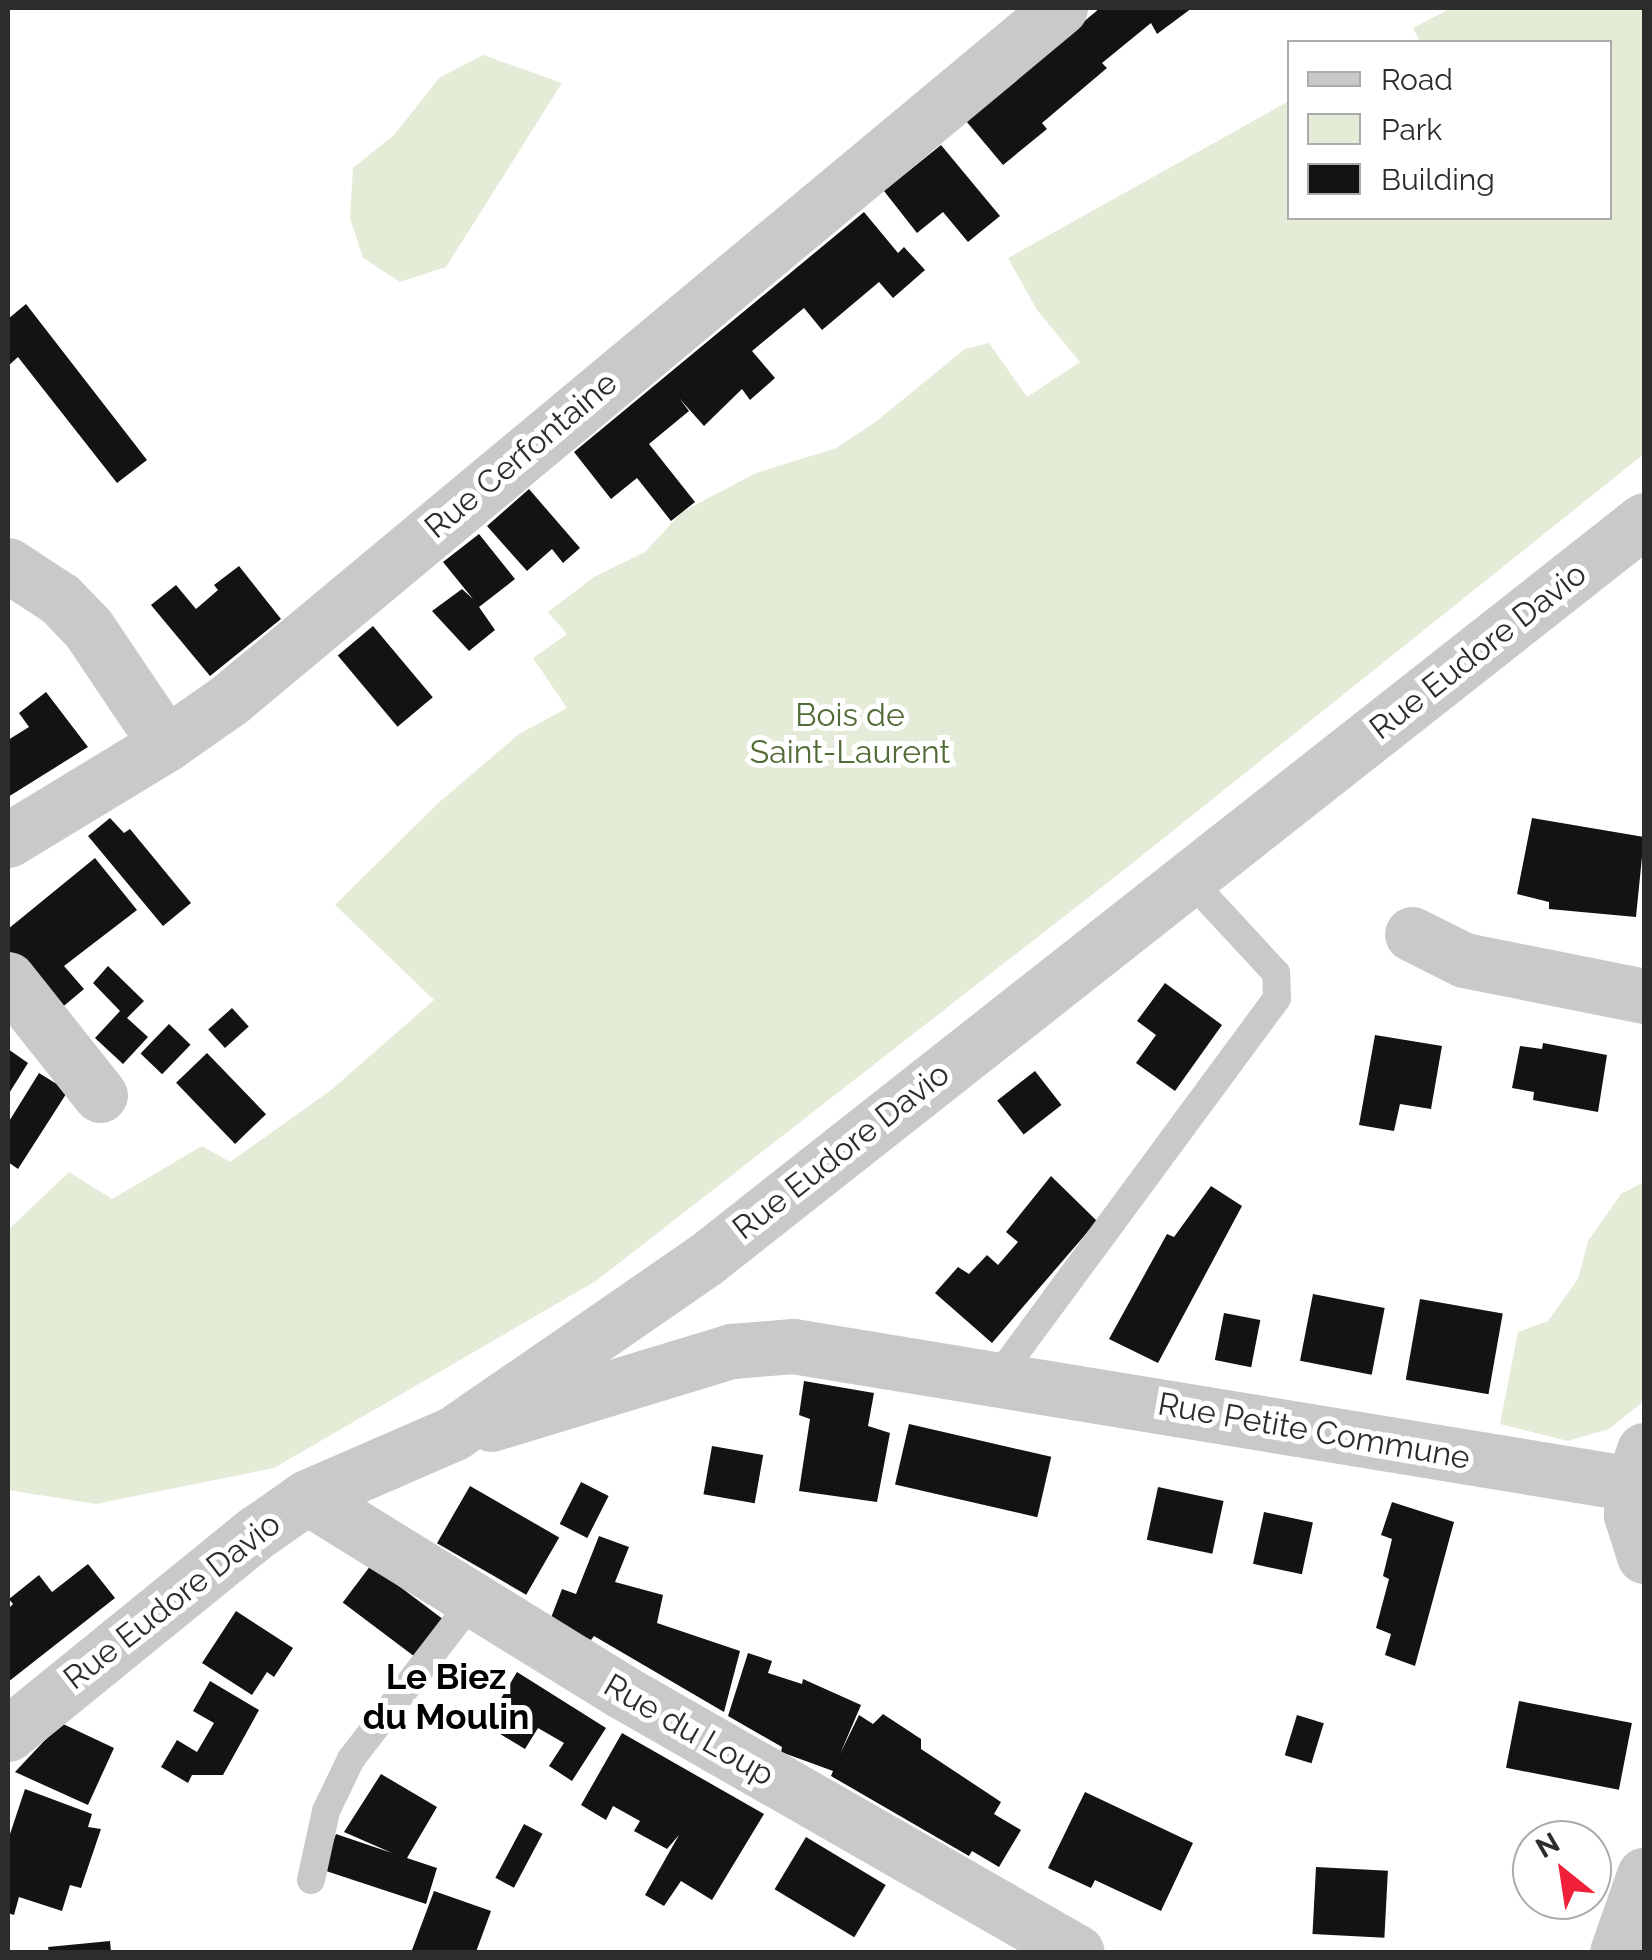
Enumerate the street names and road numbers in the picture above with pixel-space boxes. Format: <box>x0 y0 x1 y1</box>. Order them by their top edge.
street label: Rue Cerfontaine <box>417 364 625 546</box>
street label: Rue Eudore Davio <box>1362 555 1594 747</box>
street label: Rue Eudore Davio <box>725 1055 957 1247</box>
street label: Rue Petite Commune <box>1155 1385 1473 1477</box>
street label: Rue Eudore Davio <box>56 1505 288 1697</box>
street label: Rue du Loup <box>597 1666 781 1794</box>

